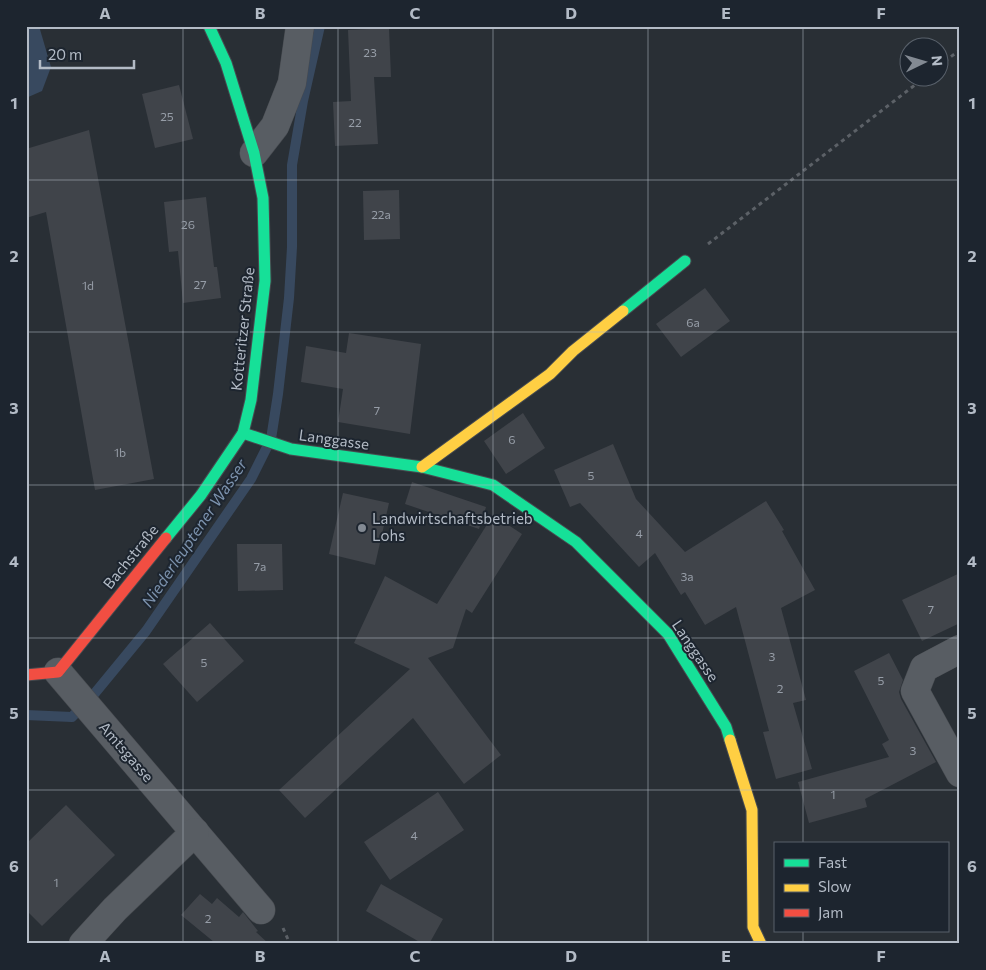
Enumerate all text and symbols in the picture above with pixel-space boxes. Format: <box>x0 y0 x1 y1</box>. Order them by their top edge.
text: A <box>99 3 111 22</box>
text: B <box>255 3 266 22</box>
text: C <box>410 3 421 22</box>
text: D <box>565 3 577 22</box>
text: E <box>721 3 731 22</box>
text: F <box>876 3 886 22</box>
scale bar <box>40 38 134 70</box>
north arrow <box>898 38 948 88</box>
text: 20 m <box>48 45 82 63</box>
house number: 23 <box>363 45 377 59</box>
text: N <box>929 55 946 67</box>
text: 1 <box>10 93 18 112</box>
text: 1 <box>968 93 976 112</box>
house number: 25 <box>160 109 174 123</box>
house number: 22 <box>348 115 362 129</box>
house number: 22a <box>371 207 391 221</box>
house number: 26 <box>181 217 195 231</box>
text: 2 <box>9 246 19 265</box>
text: 2 <box>967 246 977 265</box>
street label: Kotteritzer Straße <box>227 266 257 392</box>
house number: 27 <box>194 277 206 291</box>
house number: 1d <box>82 278 94 292</box>
house number: 6a <box>686 315 700 329</box>
text: 3 <box>9 398 19 417</box>
text: 3 <box>967 398 977 417</box>
house number: 7 <box>374 403 380 417</box>
street label: Langgasse <box>298 425 370 453</box>
house number: 6 <box>508 432 516 446</box>
house number: 1b <box>114 445 126 459</box>
water label: Niederleuptener Wasser <box>137 455 251 610</box>
house number: 5 <box>588 468 595 482</box>
place label: Landwirtschaftsbetrieb Lohs <box>372 509 533 544</box>
street label: Bachstraße <box>99 521 162 592</box>
marker: Landwirtschaftsbetrieb Lohs <box>356 522 368 534</box>
house number: 4 <box>635 526 643 540</box>
text: 4 <box>9 551 19 570</box>
text: 4 <box>967 551 977 570</box>
house number: 7a <box>254 559 266 573</box>
house number: 3a <box>680 569 694 583</box>
house number: 7 <box>928 602 934 616</box>
street label: Langgasse <box>669 616 723 685</box>
house number: 3 <box>769 649 776 663</box>
house number: 5 <box>201 655 208 669</box>
house number: 5 <box>878 673 885 687</box>
house number: 2 <box>777 681 784 695</box>
text: 5 <box>9 703 19 722</box>
text: 5 <box>967 703 977 722</box>
street label: Amtsgasse <box>96 718 158 785</box>
house number: 3 <box>910 743 917 757</box>
house number: 1 <box>830 787 836 801</box>
house number: 4 <box>410 828 418 842</box>
legend <box>774 842 948 932</box>
text: Fast <box>818 853 847 871</box>
text: 6 <box>9 856 19 875</box>
text: 6 <box>967 856 977 875</box>
house number: 1 <box>53 875 59 889</box>
text: Slow <box>818 877 851 895</box>
text: Jam <box>818 903 843 921</box>
house number: 2 <box>205 911 212 925</box>
text: A <box>99 946 111 965</box>
text: B <box>255 946 266 965</box>
text: C <box>410 946 421 965</box>
text: D <box>565 946 577 965</box>
text: E <box>721 946 731 965</box>
text: F <box>876 946 886 965</box>

